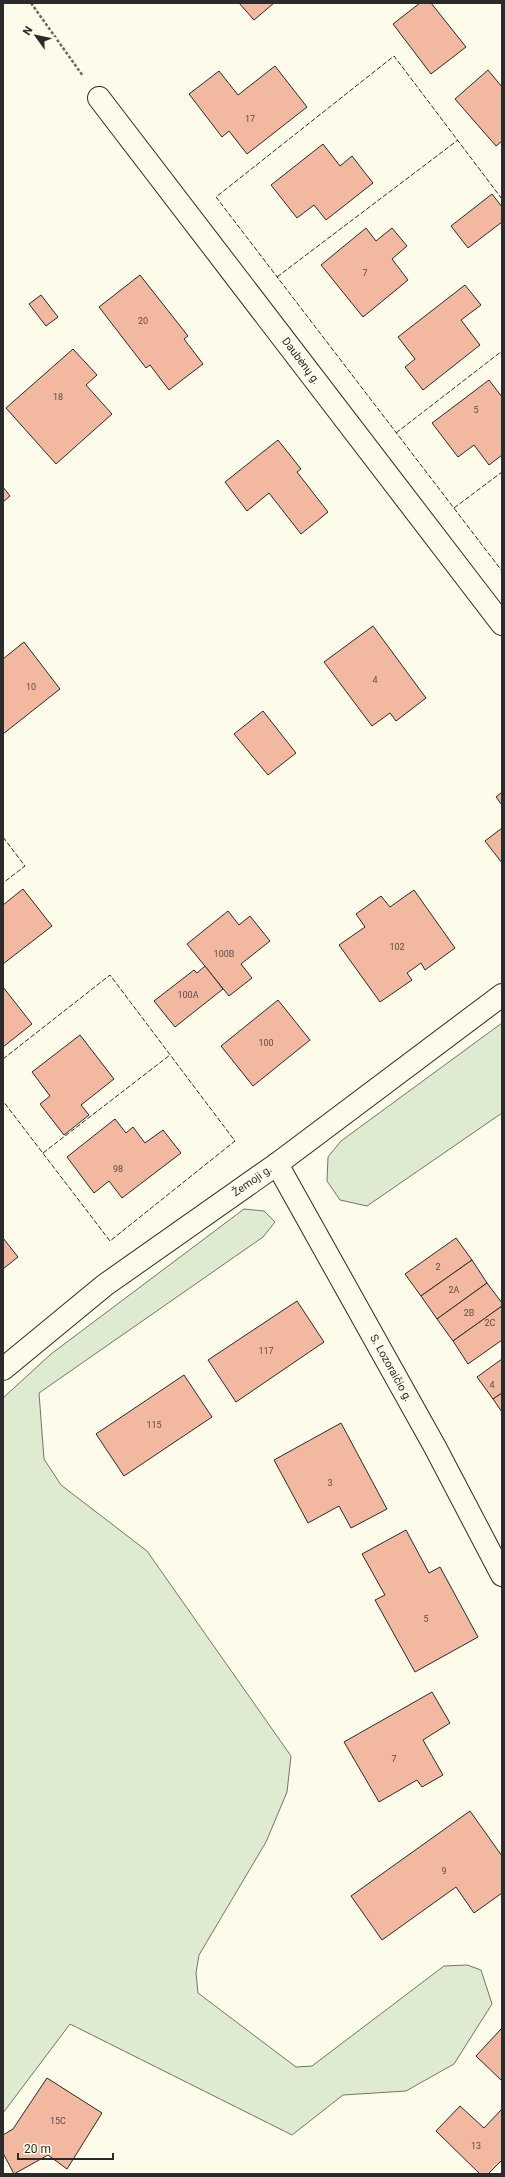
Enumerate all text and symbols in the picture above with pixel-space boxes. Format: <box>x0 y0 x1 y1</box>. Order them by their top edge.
north arrow <box>16 16 56 56</box>
text: N <box>20 24 36 38</box>
house number: 17 <box>245 114 255 124</box>
house number: 7 <box>362 268 368 278</box>
house number: 20 <box>138 316 148 326</box>
street label: Daubėnų g. <box>279 335 323 387</box>
house number: 18 <box>53 392 63 402</box>
house number: 5 <box>473 405 479 415</box>
house number: 4 <box>372 675 378 685</box>
house number: 10 <box>26 682 36 692</box>
house number: 102 <box>389 942 405 952</box>
house number: 100B <box>214 949 235 959</box>
house number: 100A <box>177 990 199 1000</box>
house number: 100 <box>258 1038 274 1048</box>
street label: Žemoji g. <box>230 1163 274 1199</box>
house number: 98 <box>113 1164 123 1174</box>
house number: 2 <box>435 1262 441 1272</box>
house number: 2A <box>449 1285 460 1295</box>
house number: 2B <box>464 1308 475 1318</box>
house number: 2C <box>485 1318 496 1328</box>
street label: S. Lozoraičio g. <box>367 1332 415 1404</box>
house number: 117 <box>258 1346 274 1356</box>
house number: 4 <box>489 1380 495 1390</box>
house number: 115 <box>146 1420 162 1430</box>
house number: 3 <box>327 1478 333 1488</box>
house number: 5 <box>423 1614 429 1624</box>
house number: 7 <box>391 1754 397 1764</box>
house number: 9 <box>441 1866 447 1876</box>
house number: 15C <box>50 2116 66 2126</box>
scale bar <box>18 2135 113 2161</box>
house number: 13 <box>471 2141 481 2151</box>
text: 20 m <box>24 2142 51 2156</box>

